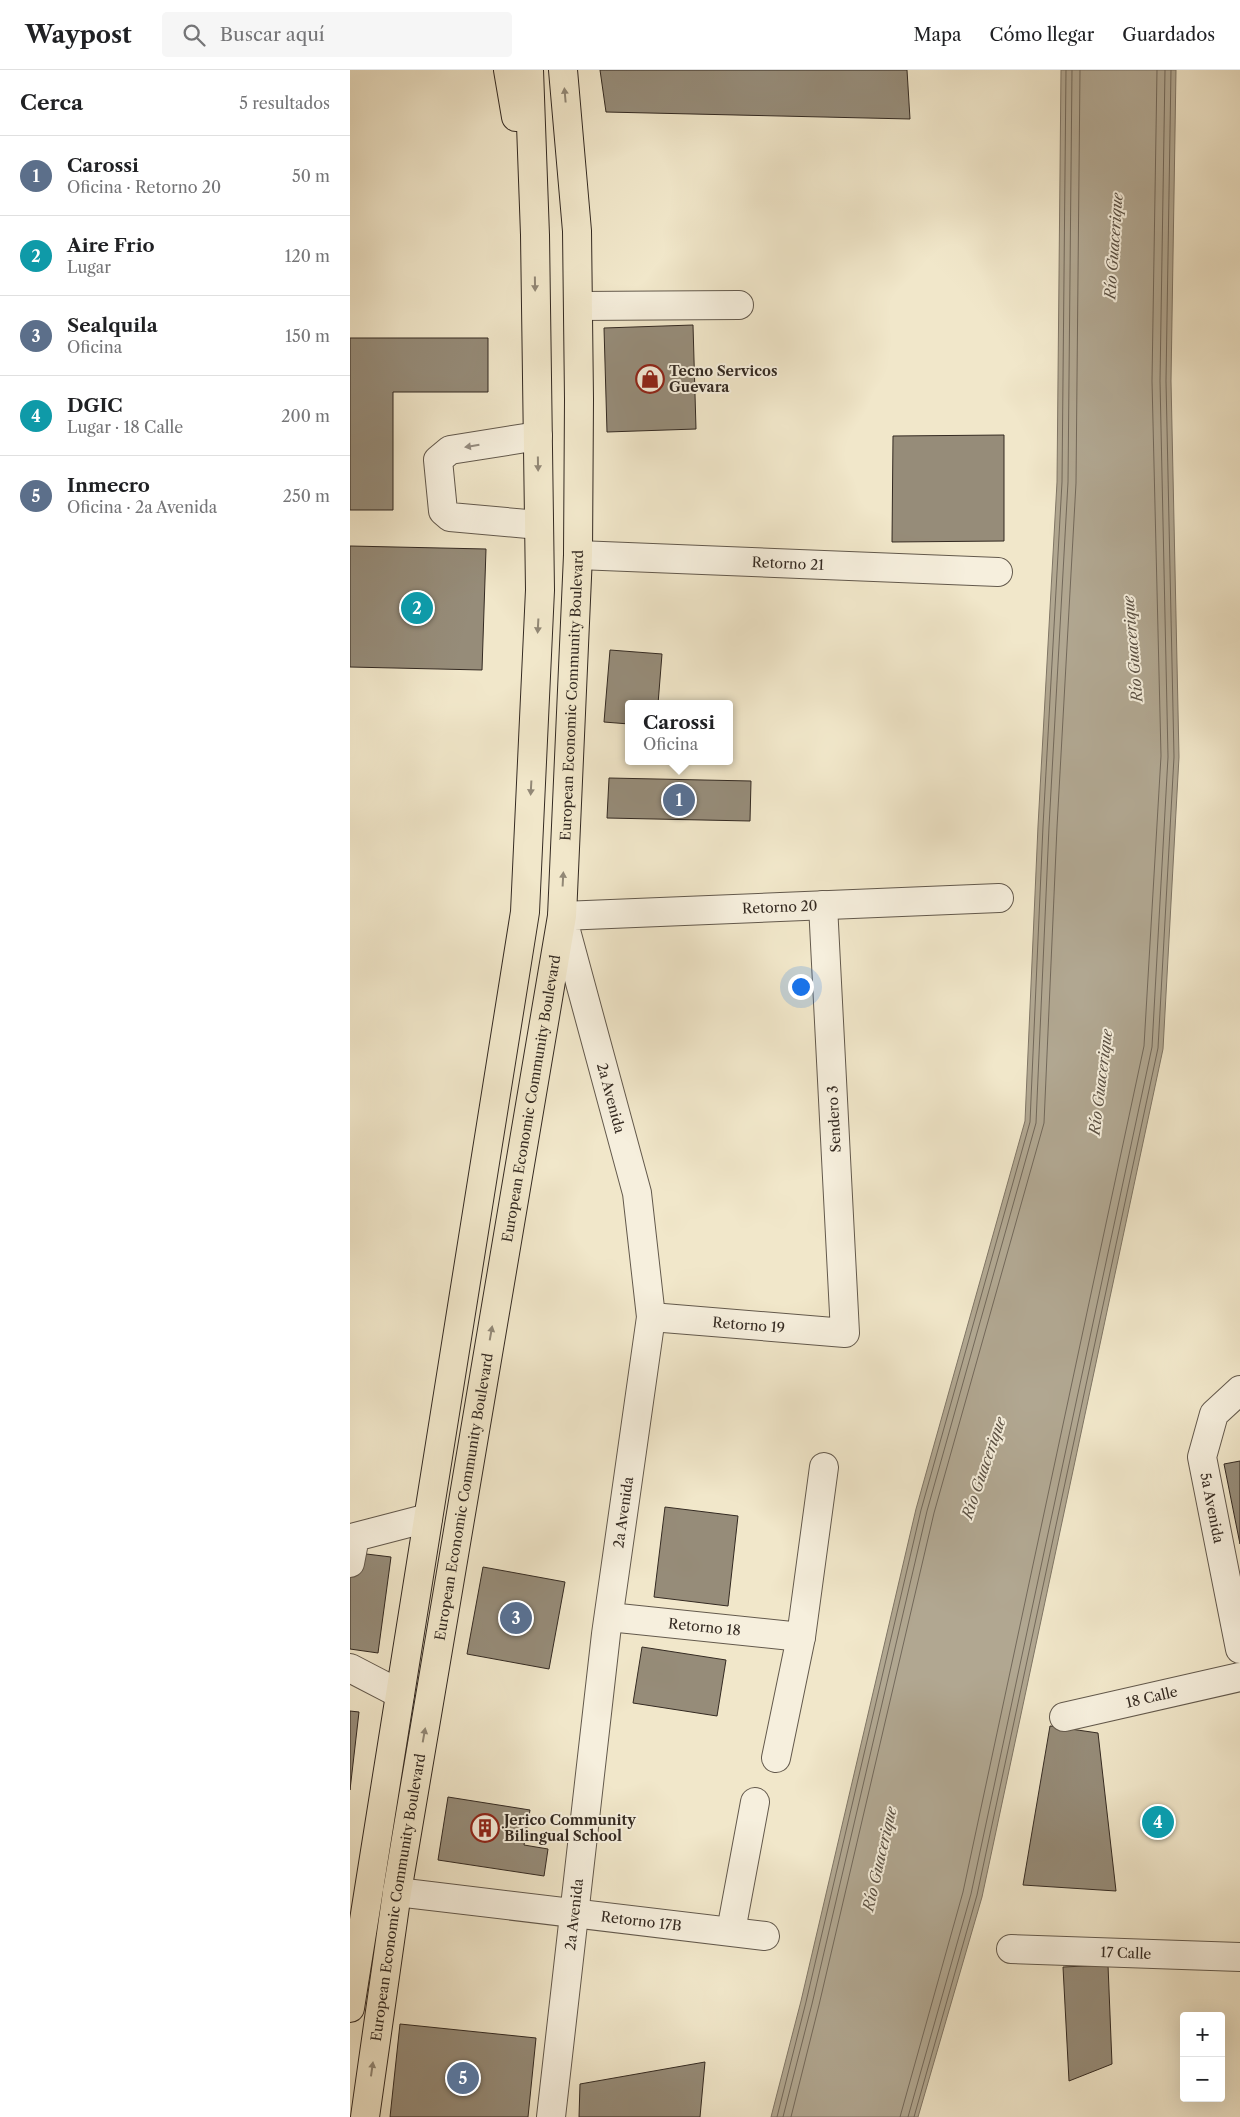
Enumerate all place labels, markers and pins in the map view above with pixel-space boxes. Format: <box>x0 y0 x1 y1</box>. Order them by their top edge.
place label: Tecno Servicos Guevara <box>669 362 777 396</box>
shop icon: Tecno Servicos Guevara <box>635 364 665 394</box>
pin: 2 <box>401 589 433 627</box>
pin: 1 <box>663 781 695 819</box>
pin: 3 <box>500 1599 532 1637</box>
pin: 4 <box>1142 1803 1174 1841</box>
place label: Jerico Community Bilingual School <box>501 1811 636 1845</box>
building icon: Jerico Community Bilingual School <box>470 1813 500 1843</box>
pin: 5 <box>447 2059 479 2097</box>

